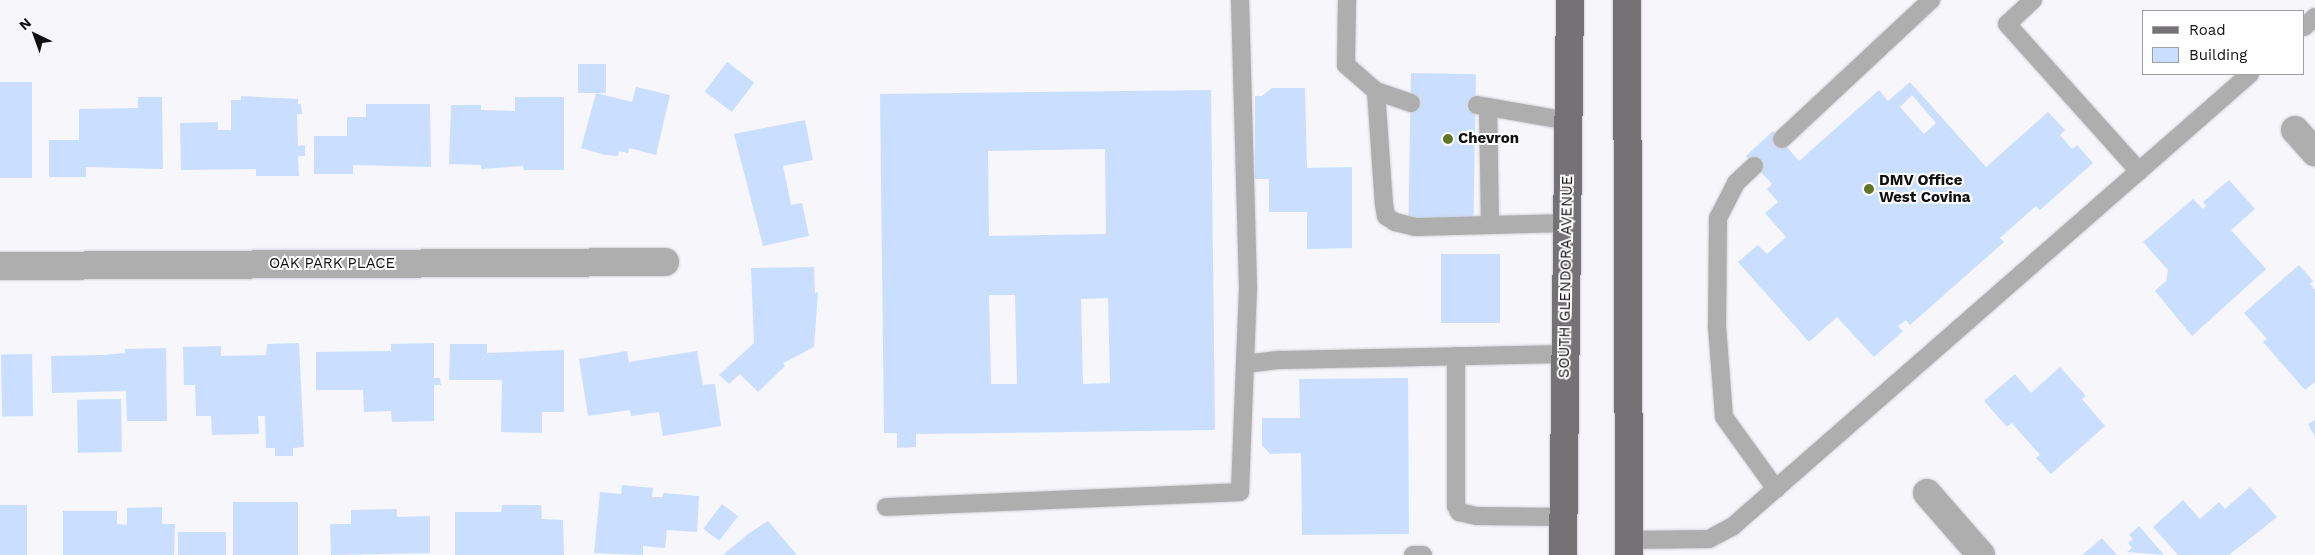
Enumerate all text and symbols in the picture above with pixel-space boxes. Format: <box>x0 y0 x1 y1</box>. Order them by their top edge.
north arrow <box>10 10 60 60</box>
legend <box>2142 10 2305 75</box>
text: N <box>16 14 34 33</box>
text: Road <box>2189 21 2226 39</box>
text: Building <box>2189 46 2247 64</box>
place label: Chevron <box>1458 130 1519 148</box>
marker: Chevron <box>1442 133 1454 145</box>
place label: DMV Office West Covina <box>1879 171 1971 206</box>
street label: SOUTH GLENDORA AVENUE <box>1555 175 1577 379</box>
marker: DMV Office West Covina <box>1863 183 1875 195</box>
street label: OAK PARK PLACE <box>269 255 395 273</box>

